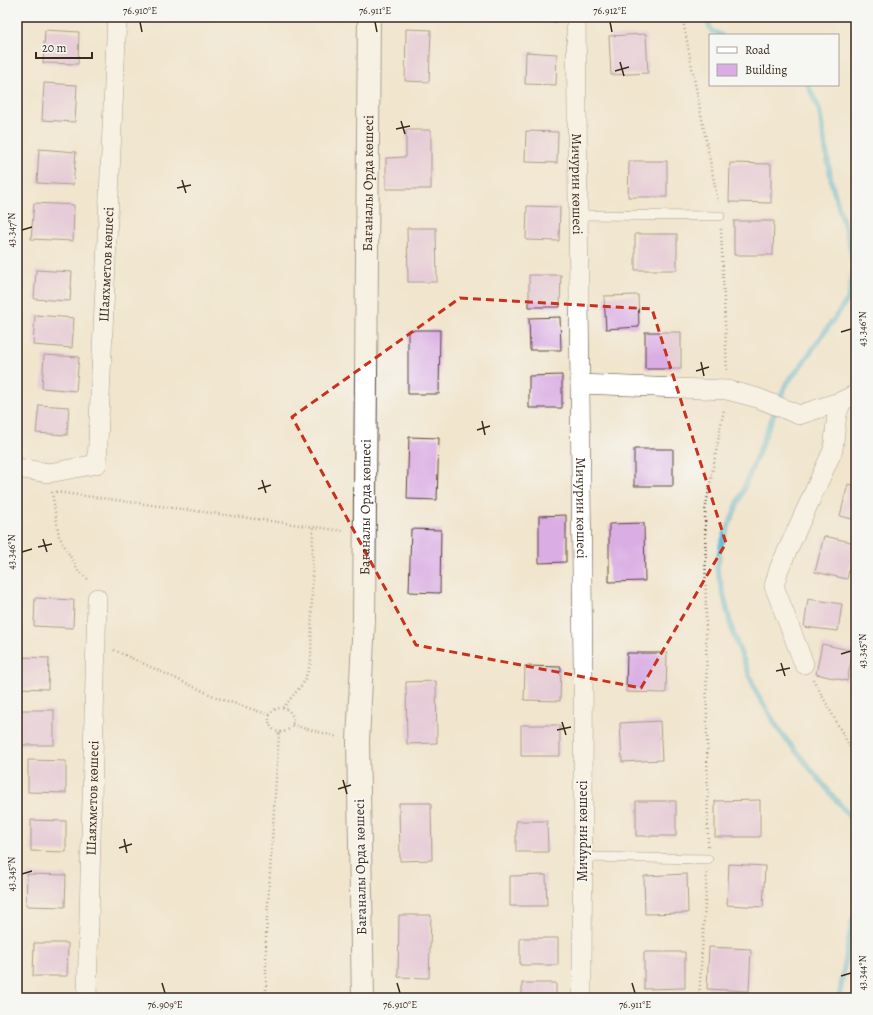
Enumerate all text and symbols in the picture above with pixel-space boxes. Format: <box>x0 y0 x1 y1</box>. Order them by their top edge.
text: 76.910°E <box>123 4 157 17</box>
text: 76.911°E <box>359 4 391 17</box>
text: 76.912°E <box>593 4 627 17</box>
scale bar <box>36 34 92 60</box>
legend <box>709 34 839 86</box>
text: 20 m <box>42 40 66 56</box>
text: Road <box>745 42 771 58</box>
text: Building <box>745 62 787 78</box>
street label: Бағаналы Орда көшесі <box>358 115 378 251</box>
street label: Мичурин көшесі <box>567 133 587 235</box>
street label: Шаяхметов көшесі <box>94 206 118 322</box>
text: 43.347°N <box>5 213 18 247</box>
text: 43.346°N <box>856 311 869 347</box>
street label: Бағаналы Орда көшесі <box>355 439 375 575</box>
street label: Мичурин көшесі <box>571 457 591 559</box>
text: 43.346°N <box>5 534 18 570</box>
text: 43.345°N <box>856 634 869 668</box>
street label: Шаяхметов көшесі <box>82 740 103 856</box>
street label: Мичурин көшесі <box>573 780 592 882</box>
street label: Бағаналы Орда көшесі <box>350 799 371 935</box>
text: 43.345°N <box>5 857 18 891</box>
text: 43.344°N <box>856 955 869 991</box>
text: 76.909°E <box>147 998 183 1011</box>
text: 76.910°E <box>383 998 417 1011</box>
text: 76.911°E <box>619 998 651 1011</box>

